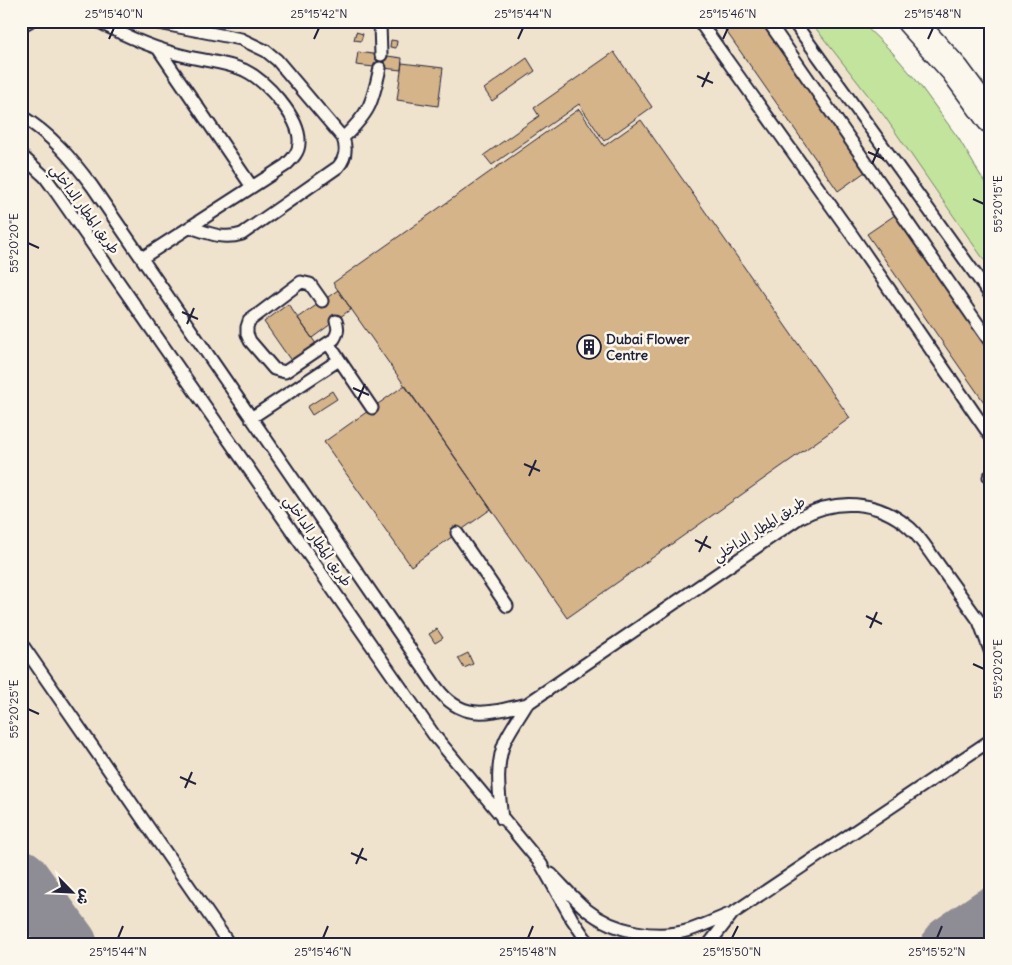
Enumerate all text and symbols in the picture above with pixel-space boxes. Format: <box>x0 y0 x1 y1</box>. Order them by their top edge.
text: 25°15'40"N <box>85 6 143 21</box>
text: 25°15'42"N <box>290 6 348 21</box>
text: 25°15'44"N <box>494 6 552 21</box>
text: 25°15'46"N <box>699 6 757 21</box>
text: 25°15'48"N <box>904 6 962 21</box>
street label: طريق المطار الداخلي <box>43 160 124 260</box>
text: 55°20'15"E <box>990 175 1005 233</box>
text: 55°20'20"E <box>6 213 21 273</box>
place label: Dubai Flower Centre <box>606 330 690 364</box>
building icon: Dubai Flower Centre <box>576 334 602 360</box>
street label: طريق المطار الداخلي <box>277 492 356 592</box>
street label: طريق المطار الداخلي <box>709 492 811 569</box>
text: 55°20'20"E <box>990 639 1005 699</box>
text: 55°20'25"E <box>6 679 21 739</box>
north arrow <box>48 868 98 918</box>
text: ش <box>73 887 95 908</box>
text: 25°15'44"N <box>89 944 147 959</box>
text: 25°15'46"N <box>294 944 352 959</box>
text: 25°15'48"N <box>499 944 557 959</box>
text: 25°15'50"N <box>703 944 761 959</box>
text: 25°15'52"N <box>908 944 966 959</box>

